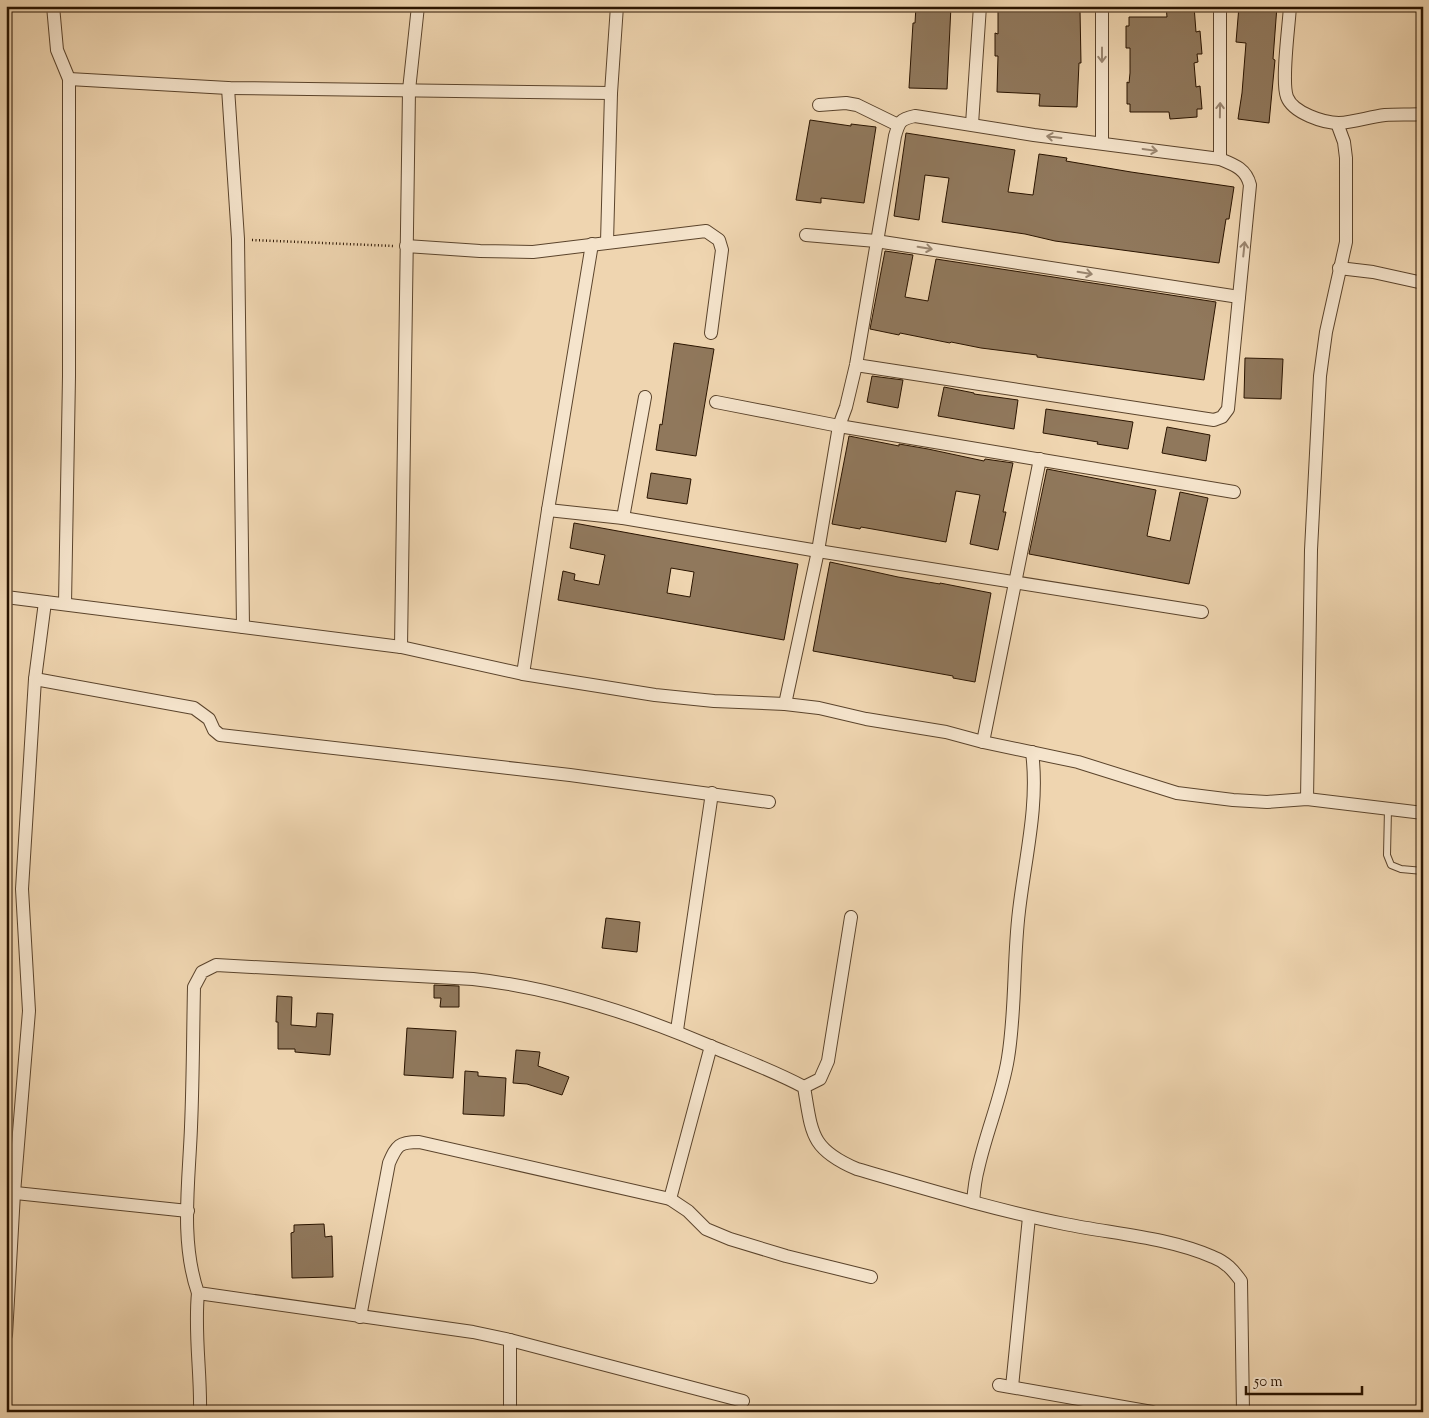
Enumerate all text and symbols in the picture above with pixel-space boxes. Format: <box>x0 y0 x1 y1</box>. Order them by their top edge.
one-way arrow <box>1097 46 1107 63</box>
one-way arrow <box>1215 103 1225 119</box>
one-way arrow <box>1046 132 1062 142</box>
one-way arrow <box>1142 145 1158 155</box>
one-way arrow <box>1239 241 1249 257</box>
one-way arrow <box>916 244 932 254</box>
one-way arrow <box>1077 268 1093 278</box>
scale bar <box>1246 1363 1363 1395</box>
text: 50 m <box>1253 1372 1283 1393</box>

